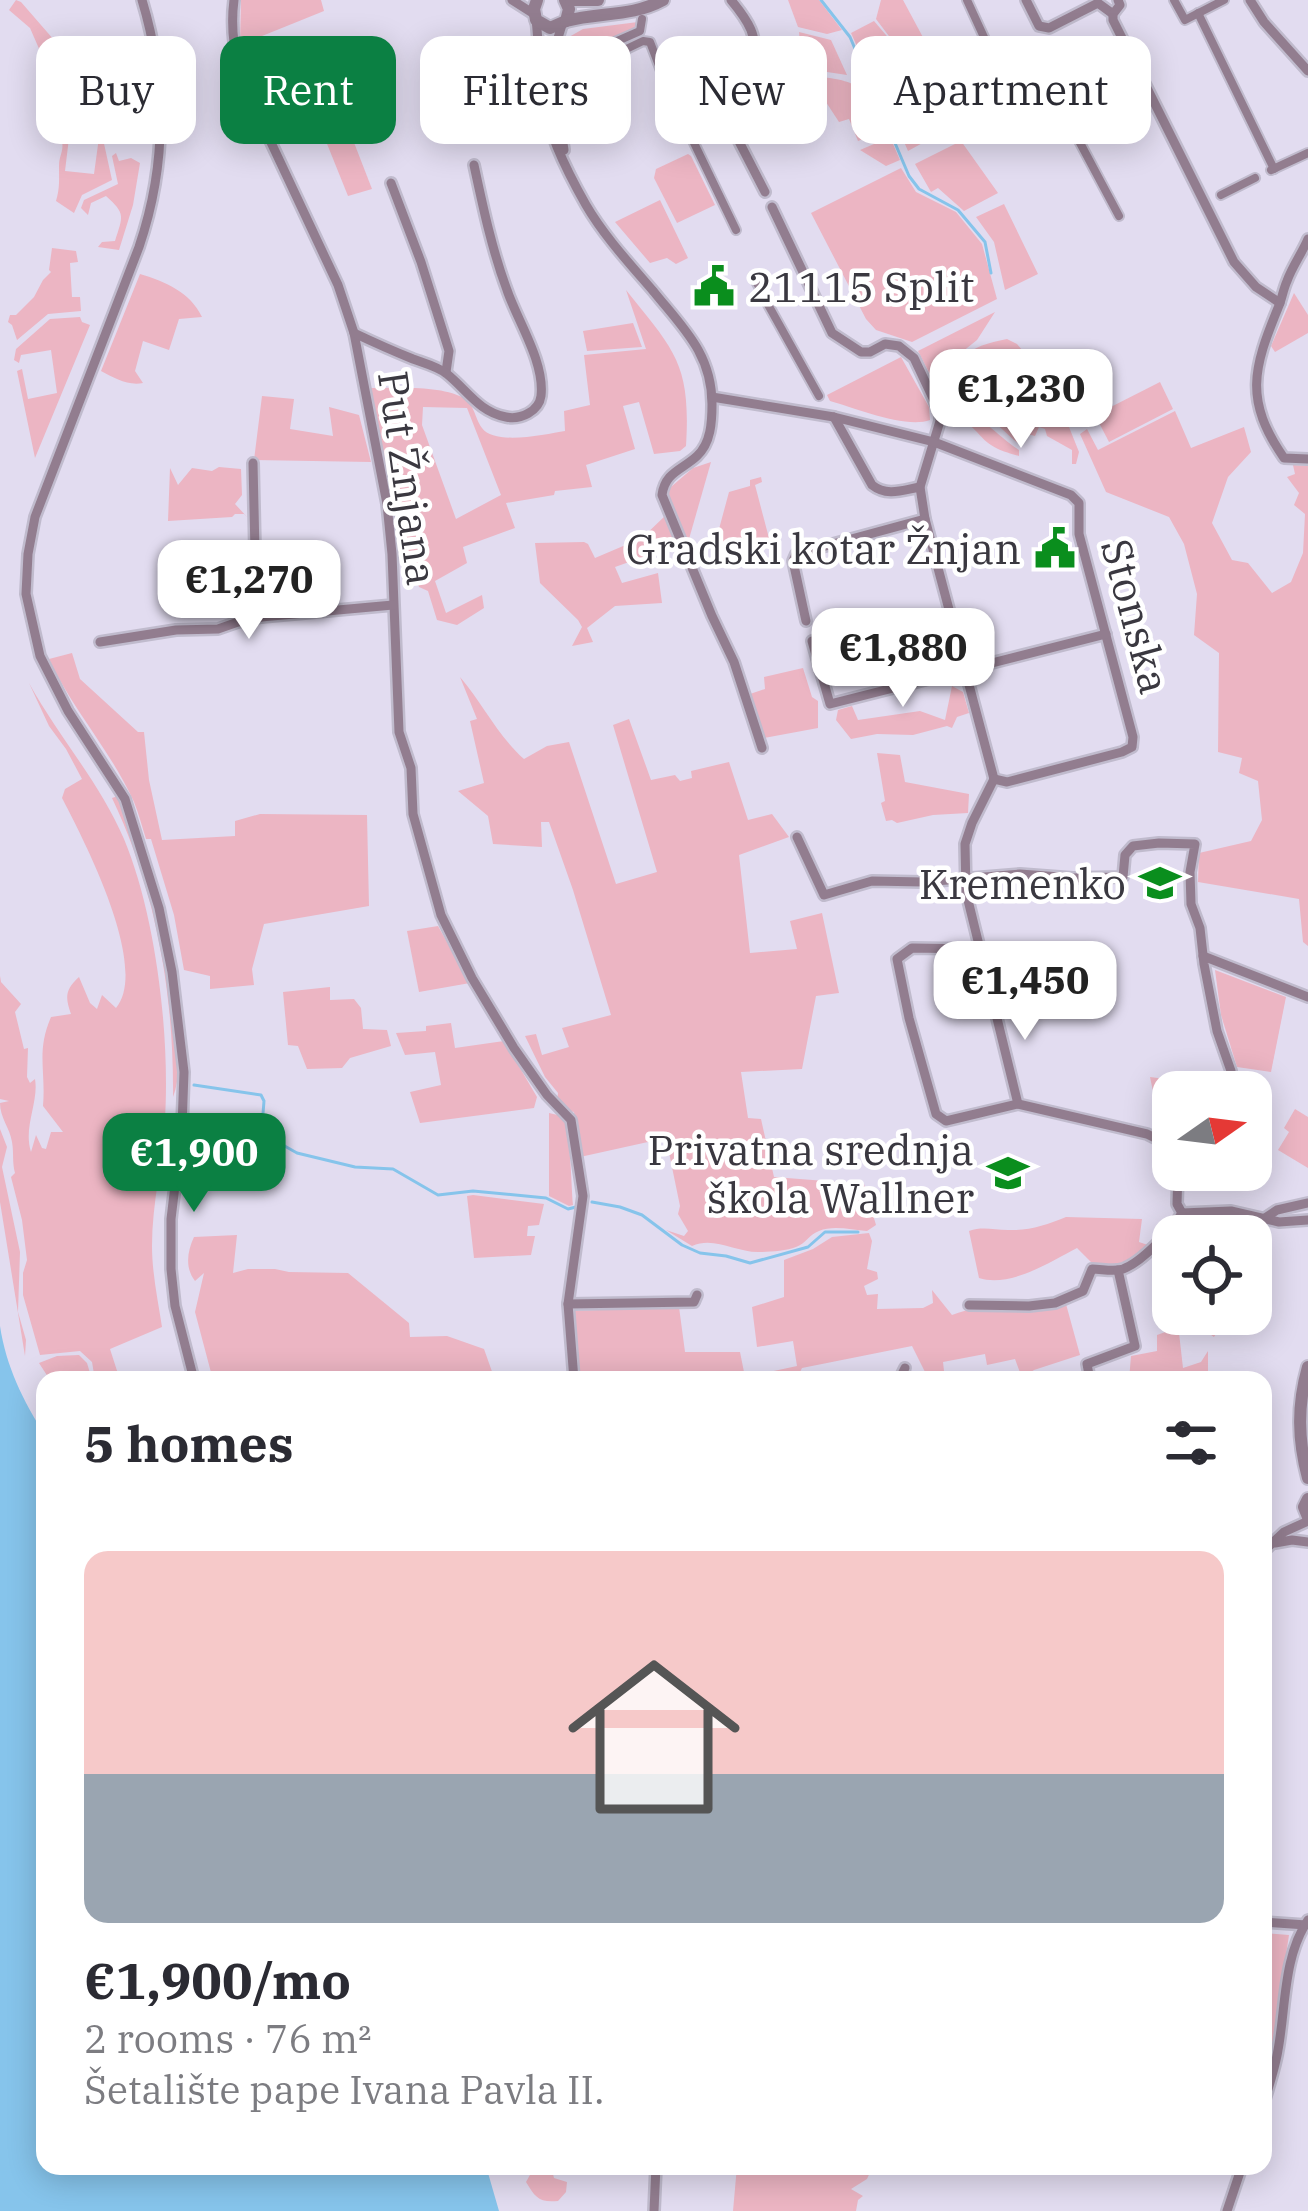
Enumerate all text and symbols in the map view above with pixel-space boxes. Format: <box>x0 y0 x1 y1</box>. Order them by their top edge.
chip: Buy <box>36 36 196 144</box>
chip: Rent <box>220 36 396 144</box>
chip: Filters <box>420 36 631 144</box>
chip: New <box>655 36 827 144</box>
chip: Apartment <box>851 36 1151 144</box>
place label: 21115 Split <box>748 259 975 314</box>
public building icon: 21115 Split <box>691 263 737 309</box>
pin: €1,230 <box>923 349 1119 451</box>
text: €1,230 <box>957 362 1085 413</box>
street label: Put Žnjana <box>366 367 450 589</box>
place label: Gradski kotar Žnjan <box>626 521 1021 576</box>
public building icon: Gradski kotar Žnjan <box>1032 525 1078 571</box>
street label: Stonska <box>1089 533 1183 699</box>
pin: €1,270 <box>151 540 347 642</box>
text: €1,270 <box>185 553 313 604</box>
pin: €1,880 <box>805 608 1001 710</box>
text: €1,880 <box>839 621 967 672</box>
place label: Kremenko <box>919 856 1126 911</box>
school or university icon: Kremenko <box>1137 860 1183 906</box>
pin: €1,450 <box>927 941 1123 1043</box>
text: €1,450 <box>961 954 1089 1005</box>
north arrow <box>1152 1071 1272 1191</box>
map controls <box>1152 1071 1272 1335</box>
pin: €1,900 <box>96 1113 292 1215</box>
place label: Privatna srednja škola Wallner <box>648 1122 974 1225</box>
text: €1,900 <box>130 1126 258 1177</box>
school or university icon: Privatna srednja škola Wallner <box>985 1150 1031 1196</box>
button: locate <box>1152 1215 1272 1335</box>
text: 5 homes <box>84 1410 294 1476</box>
icon: filters <box>1158 1410 1224 1476</box>
icon: home <box>546 1629 762 1845</box>
text: €1,900/mo <box>84 1947 351 2013</box>
text: 2 rooms · 76 m² <box>84 2013 372 2064</box>
text: Šetalište pape Ivana Pavla II. <box>84 2064 604 2115</box>

